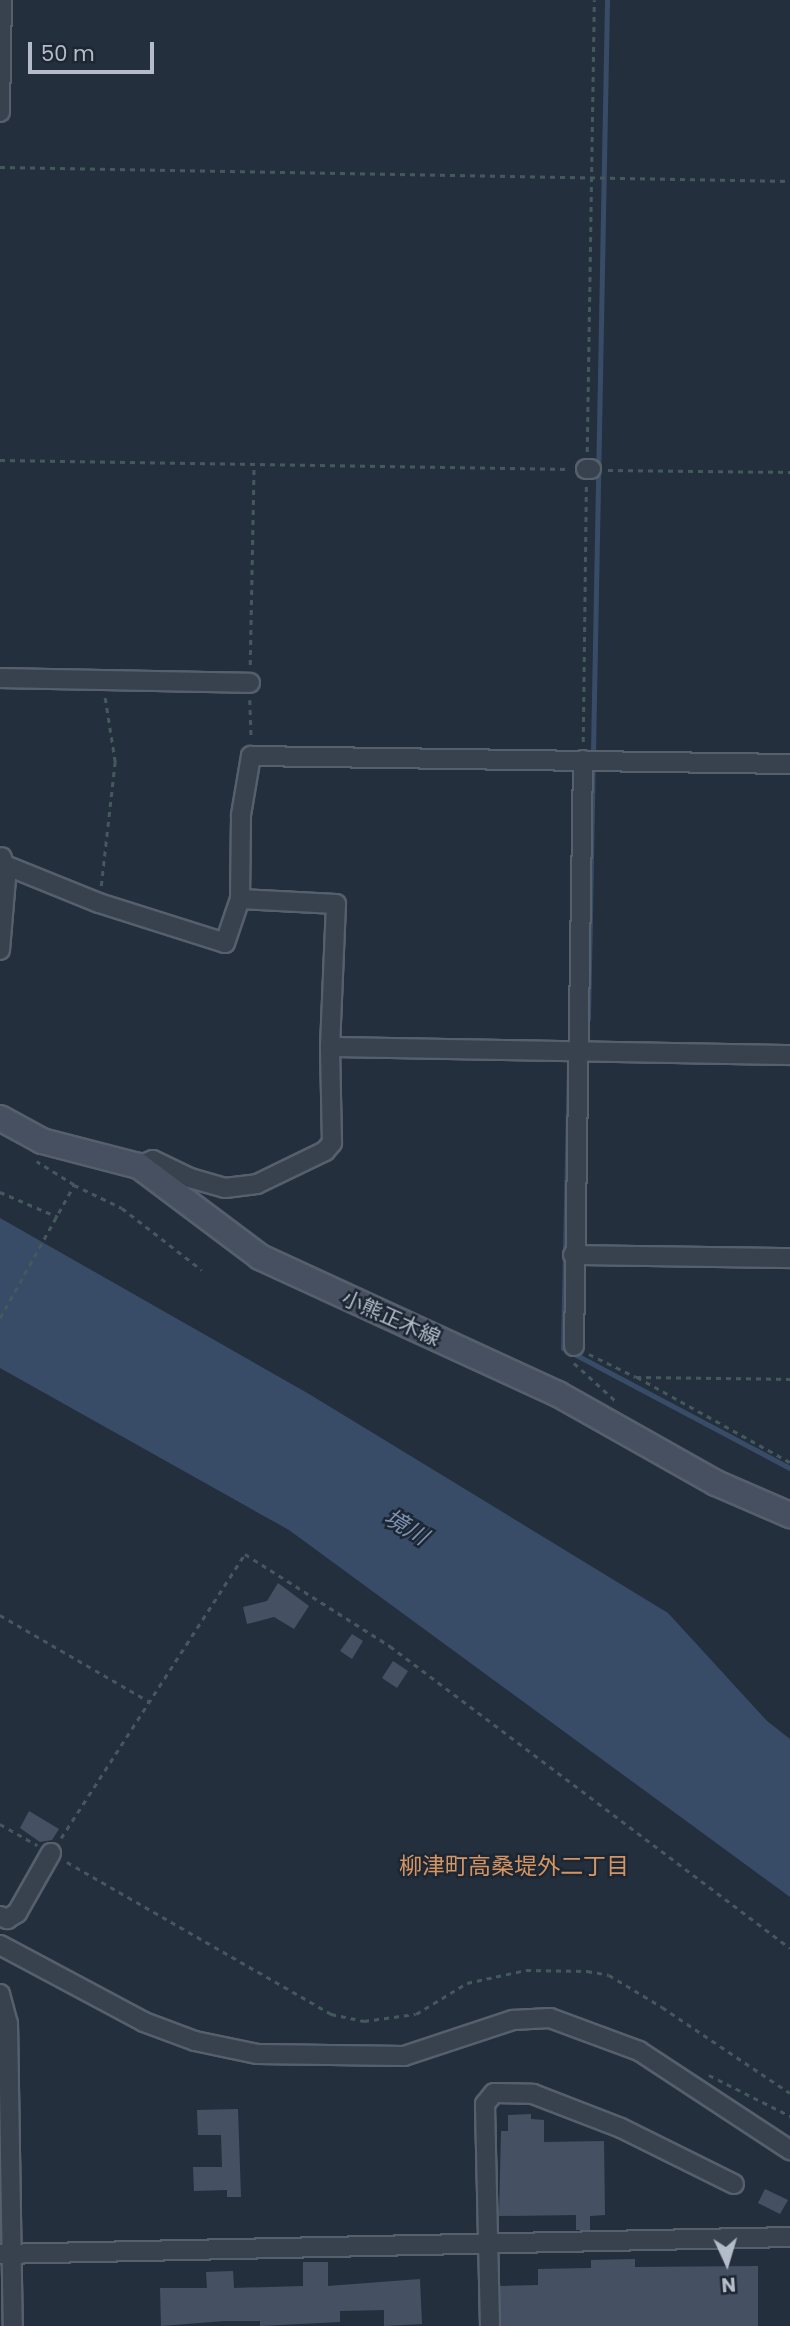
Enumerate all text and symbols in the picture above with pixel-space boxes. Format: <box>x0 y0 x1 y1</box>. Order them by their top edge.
scale bar <box>32 28 158 72</box>
text: 50 m <box>41 39 95 68</box>
street label: 小熊正木線 <box>338 1285 444 1351</box>
water label: 境川 <box>379 1503 433 1551</box>
district label: 柳津町高桑堤外二丁目 <box>399 1852 629 1880</box>
north arrow <box>692 2228 762 2298</box>
text: N <box>720 2270 737 2298</box>

